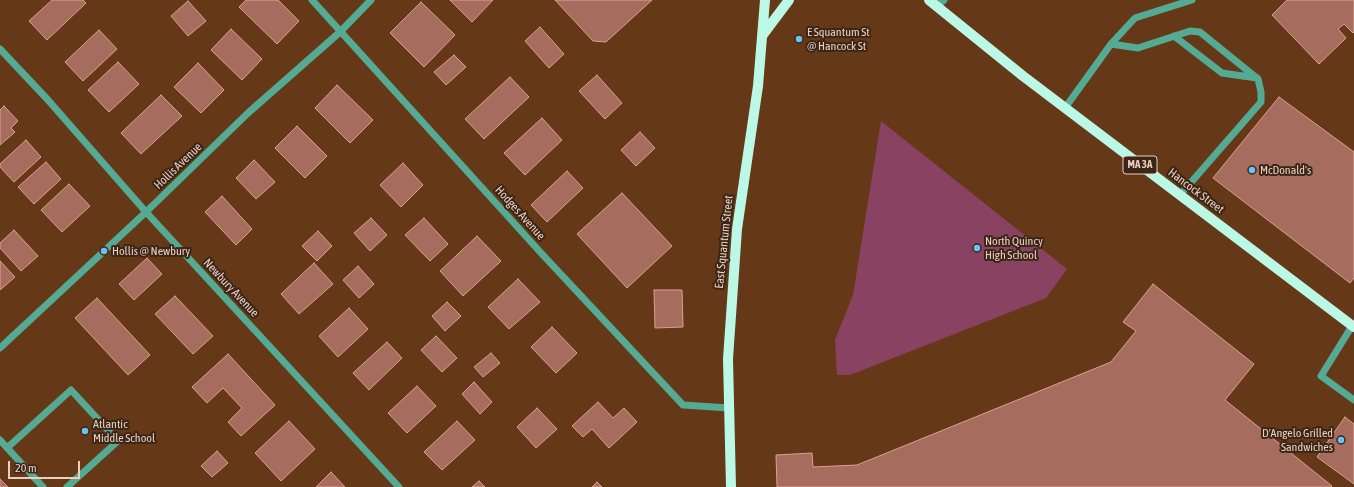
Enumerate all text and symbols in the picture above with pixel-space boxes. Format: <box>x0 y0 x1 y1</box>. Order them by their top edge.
place label: E Squantum St @ Hancock St <box>807 25 870 53</box>
marker: E Squantum St @ Hancock St <box>794 34 804 44</box>
street label: Hollis Avenue <box>151 140 205 192</box>
road number: MA 3A <box>1123 156 1157 174</box>
place label: McDonald's <box>1260 163 1311 177</box>
street label: Hancock Street <box>1165 165 1227 217</box>
marker: McDonald's <box>1247 165 1257 175</box>
street label: Hodges Avenue <box>492 183 548 243</box>
street label: East Squantum Street <box>712 195 736 289</box>
place label: North Quincy High School <box>985 234 1043 262</box>
marker: North Quincy High School <box>972 243 982 253</box>
place label: Hollis @ Newbury <box>112 244 190 258</box>
marker: Hollis @ Newbury <box>99 246 109 256</box>
street label: Newbury Avenue <box>200 256 262 320</box>
place label: Atlantic Middle School <box>93 417 155 445</box>
marker: Atlantic Middle School <box>80 426 90 436</box>
place label: D'Angelo Grilled Sandwiches <box>1262 426 1333 454</box>
marker: D'Angelo Grilled Sandwiches <box>1336 435 1346 445</box>
scale bar <box>10 453 82 479</box>
text: 20 m <box>15 461 37 475</box>

